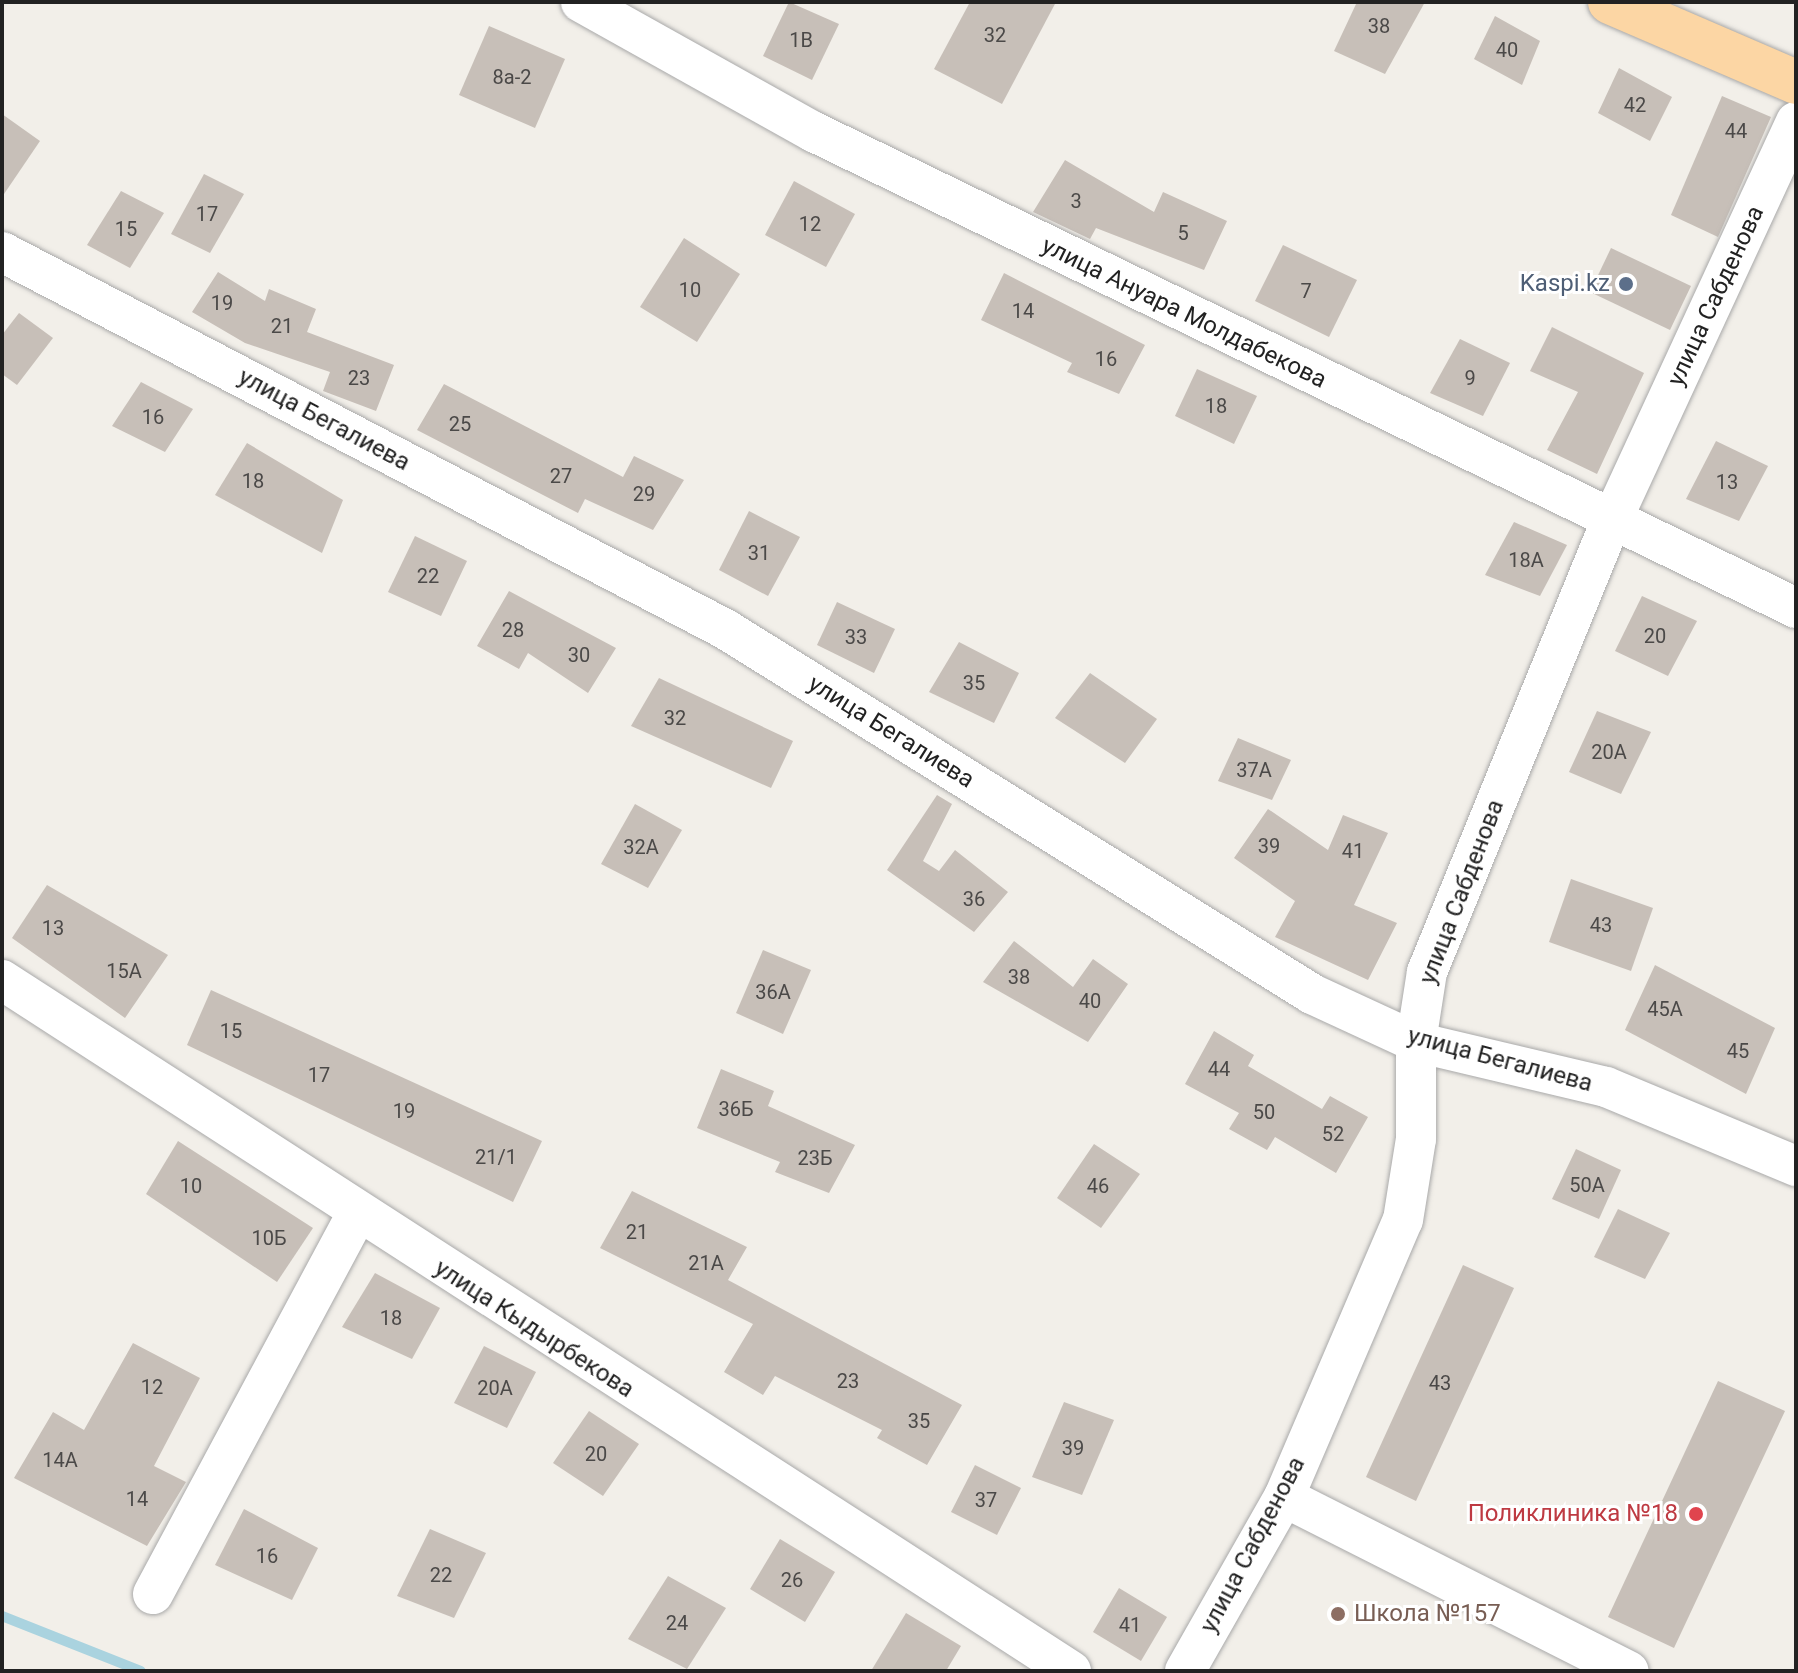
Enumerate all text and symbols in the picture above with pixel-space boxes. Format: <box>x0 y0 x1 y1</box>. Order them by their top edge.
house number: 38 <box>1368 14 1390 38</box>
house number: 32 <box>984 23 1006 47</box>
house number: 1В <box>789 28 813 52</box>
house number: 40 <box>1496 38 1518 62</box>
house number: 8а-2 <box>493 65 531 89</box>
house number: 42 <box>1624 93 1646 117</box>
house number: 44 <box>1725 119 1747 143</box>
house number: 3 <box>1070 189 1082 213</box>
house number: 17 <box>196 202 218 226</box>
street label: улица Сабденова <box>1662 202 1770 390</box>
house number: 12 <box>799 212 821 236</box>
house number: 15 <box>115 217 137 241</box>
house number: 5 <box>1177 221 1189 245</box>
street label: улица Ануара Молдабекова <box>1037 231 1331 395</box>
place label: Kaspi.kz <box>1520 270 1610 298</box>
marker: Kaspi.kz <box>1617 275 1635 293</box>
house number: 10 <box>679 278 701 302</box>
house number: 7 <box>1300 279 1312 303</box>
house number: 19 <box>211 291 233 315</box>
house number: 14 <box>1012 299 1034 323</box>
house number: 21 <box>271 314 293 338</box>
house number: 16 <box>1095 347 1117 371</box>
street label: улица Бегалиева <box>233 363 415 477</box>
house number: 23 <box>348 366 370 390</box>
house number: 9 <box>1464 366 1476 390</box>
house number: 18 <box>1205 394 1227 418</box>
house number: 16 <box>142 405 164 429</box>
house number: 25 <box>449 412 471 436</box>
house number: 27 <box>550 464 572 488</box>
house number: 18 <box>242 469 264 493</box>
house number: 13 <box>1716 470 1738 494</box>
house number: 29 <box>633 482 655 506</box>
house number: 31 <box>748 541 770 565</box>
house number: 18А <box>1508 548 1544 572</box>
house number: 22 <box>417 564 439 588</box>
house number: 28 <box>502 618 524 642</box>
house number: 20 <box>1644 624 1666 648</box>
house number: 33 <box>845 625 867 649</box>
house number: 30 <box>568 643 590 667</box>
street label: улица Бегалиева <box>803 669 979 795</box>
house number: 35 <box>963 671 985 695</box>
house number: 32 <box>664 706 686 730</box>
house number: 20А <box>1591 740 1627 764</box>
house number: 37А <box>1236 758 1272 782</box>
street label: улица Сабденова <box>1414 796 1510 988</box>
house number: 39 <box>1258 834 1280 858</box>
house number: 32А <box>623 835 659 859</box>
house number: 41 <box>1342 839 1364 863</box>
house number: 36 <box>963 887 985 911</box>
house number: 43 <box>1590 913 1612 937</box>
house number: 13 <box>42 916 64 940</box>
house number: 15А <box>106 959 142 983</box>
house number: 38 <box>1008 965 1030 989</box>
house number: 36А <box>755 980 791 1004</box>
house number: 40 <box>1079 989 1101 1013</box>
house number: 45А <box>1647 997 1683 1021</box>
house number: 15 <box>220 1019 242 1043</box>
street label: улица Бегалиева <box>1404 1021 1596 1099</box>
house number: 45 <box>1727 1039 1749 1063</box>
house number: 44 <box>1208 1057 1230 1081</box>
house number: 17 <box>308 1063 330 1087</box>
house number: 36Б <box>718 1097 754 1121</box>
house number: 19 <box>393 1099 415 1123</box>
house number: 50 <box>1253 1100 1275 1124</box>
house number: 52 <box>1322 1122 1344 1146</box>
house number: 21/1 <box>475 1145 517 1169</box>
house number: 23Б <box>797 1146 833 1170</box>
house number: 50А <box>1569 1173 1605 1197</box>
house number: 10 <box>180 1174 202 1198</box>
house number: 46 <box>1087 1174 1109 1198</box>
house number: 21 <box>626 1220 648 1244</box>
house number: 10Б <box>251 1226 287 1250</box>
house number: 21А <box>688 1251 724 1275</box>
street label: улица Кыдырбекова <box>429 1254 639 1404</box>
house number: 18 <box>380 1306 402 1330</box>
house number: 23 <box>837 1369 859 1393</box>
house number: 43 <box>1429 1371 1451 1395</box>
house number: 12 <box>141 1375 163 1399</box>
house number: 20А <box>477 1376 513 1400</box>
house number: 35 <box>908 1409 930 1433</box>
house number: 39 <box>1062 1436 1084 1460</box>
house number: 20 <box>585 1442 607 1466</box>
house number: 14А <box>42 1448 78 1472</box>
street label: улица Сабденова <box>1194 1452 1312 1638</box>
house number: 14 <box>126 1487 148 1511</box>
house number: 37 <box>975 1488 997 1512</box>
place label: Поликлиника №18 <box>1468 1500 1678 1528</box>
marker: Поликлиника №18 <box>1685 1503 1707 1525</box>
house number: 16 <box>256 1544 278 1568</box>
house number: 22 <box>430 1563 452 1587</box>
house number: 26 <box>781 1568 803 1592</box>
place label: Школа №157 <box>1354 1600 1501 1628</box>
marker: Школа №157 <box>1329 1605 1347 1623</box>
house number: 24 <box>666 1611 688 1635</box>
house number: 41 <box>1119 1613 1141 1637</box>

